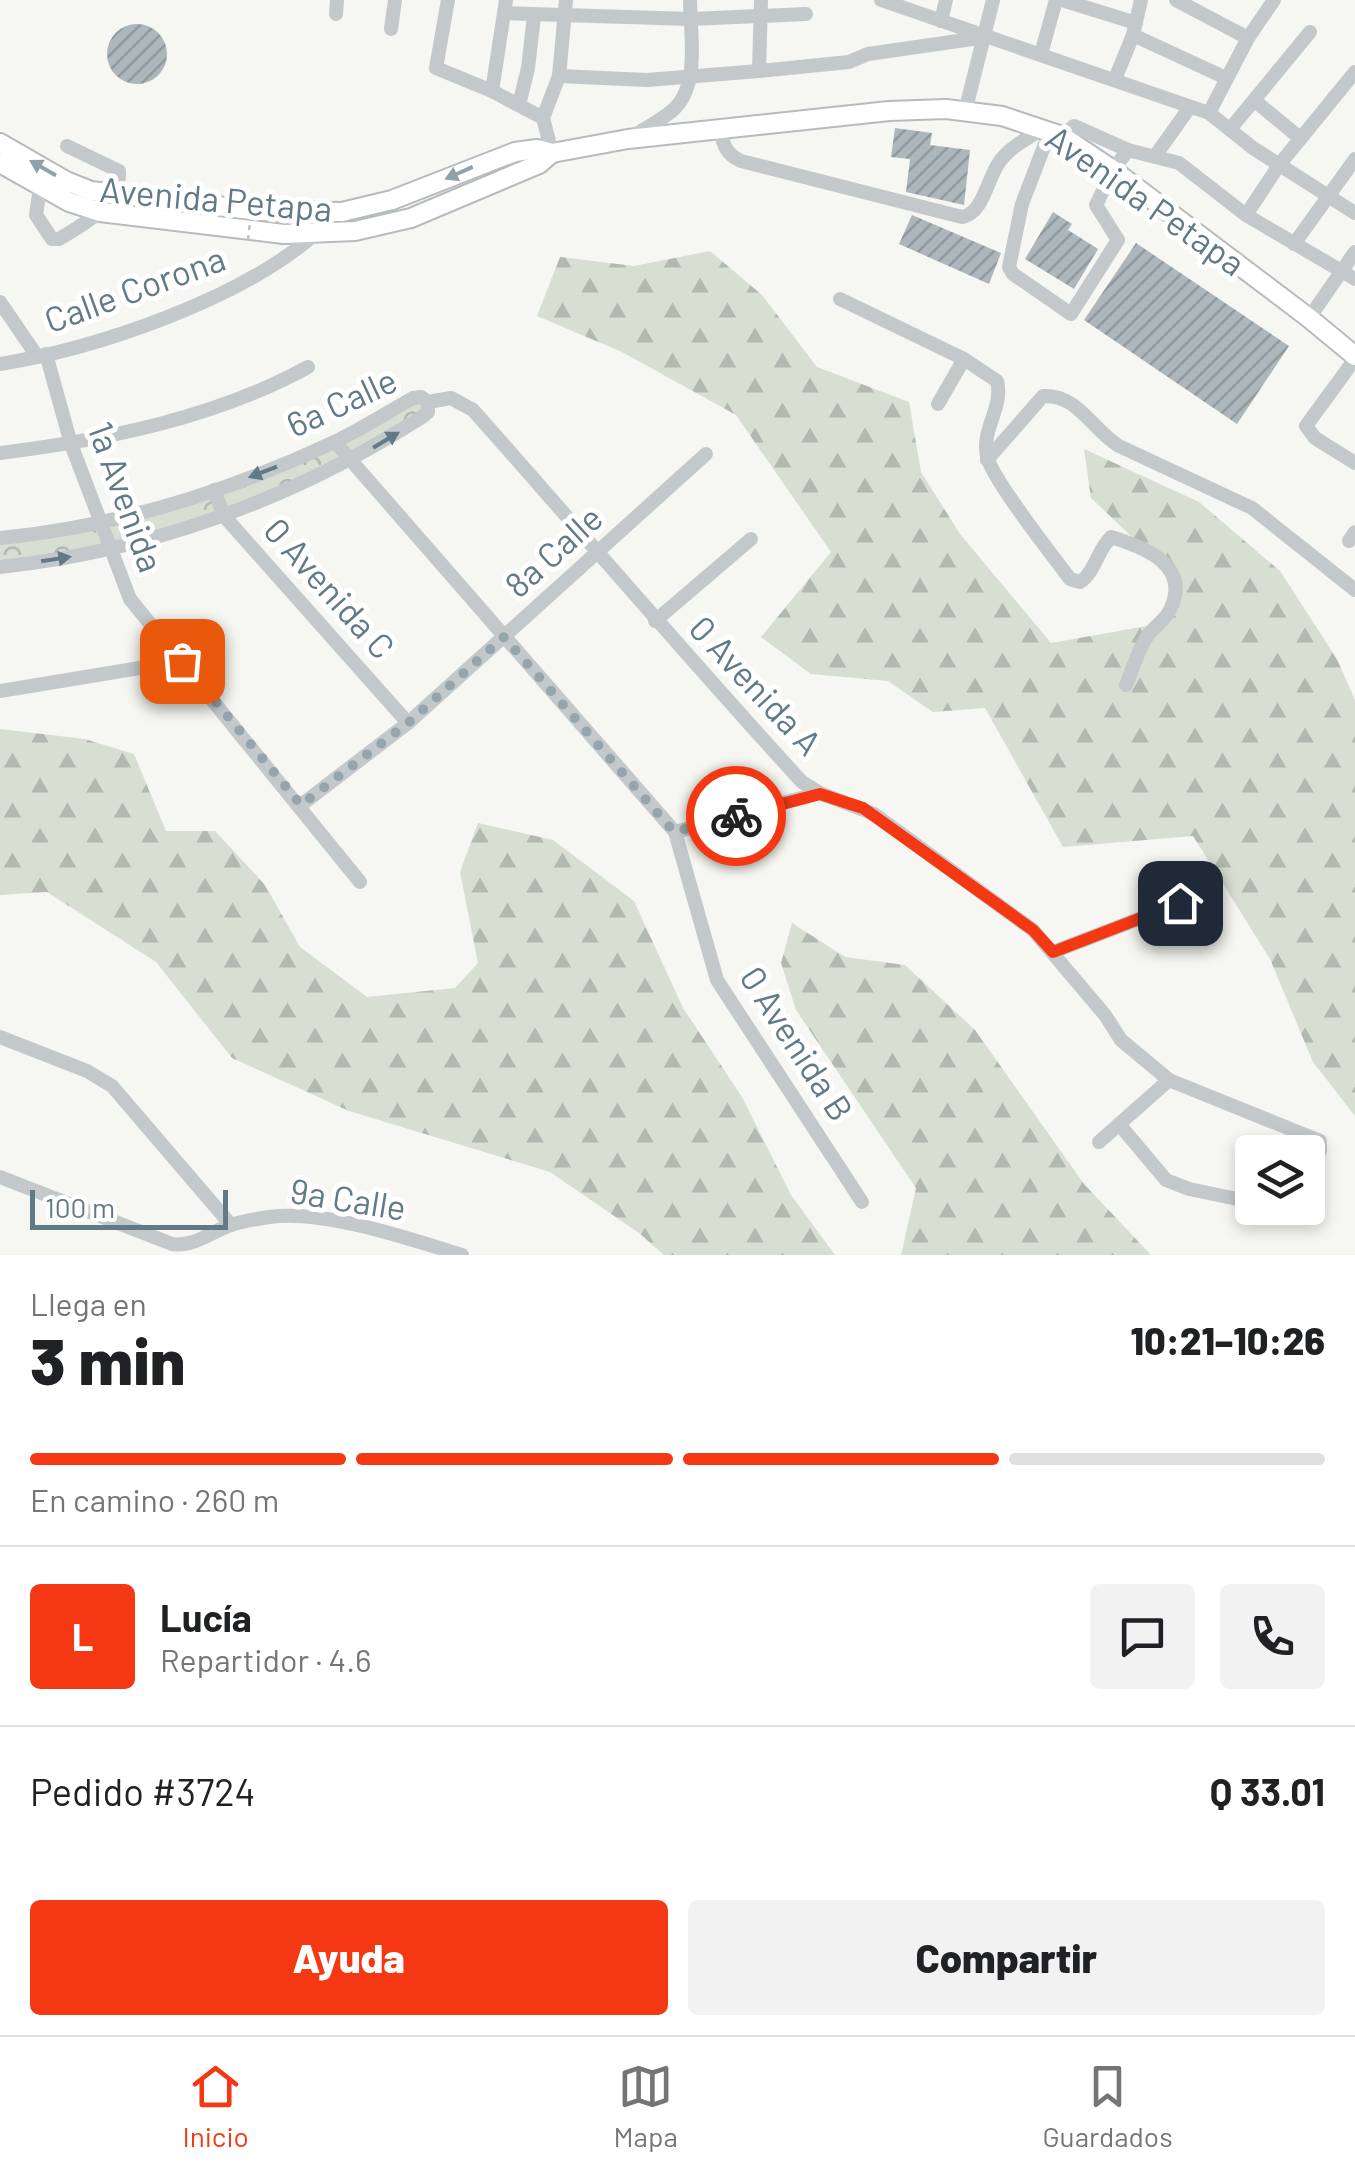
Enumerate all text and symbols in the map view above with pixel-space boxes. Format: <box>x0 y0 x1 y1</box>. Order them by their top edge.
street label: Avenida Petapa <box>1039 115 1254 283</box>
one-way arrow <box>29 160 57 177</box>
one-way arrow <box>444 165 474 181</box>
street label: Avenida Petapa <box>98 167 334 229</box>
street label: Calle Corona <box>38 236 230 340</box>
street label: 6a Calle <box>279 358 403 445</box>
street label: 1a Avenida <box>80 415 173 577</box>
one-way arrow <box>372 432 400 449</box>
one-way arrow <box>247 464 277 480</box>
street label: 8a Calle <box>495 496 610 605</box>
street label: 0 Avenida C <box>256 509 405 667</box>
one-way arrow <box>40 551 72 566</box>
street label: 0 Avenida A <box>682 606 831 763</box>
pin <box>140 619 225 704</box>
icon: bag <box>155 634 210 689</box>
courier <box>686 766 786 866</box>
icon: bike <box>709 789 764 844</box>
pin <box>1138 861 1223 946</box>
icon: home <box>1153 876 1208 931</box>
street label: 0 Avenida B <box>732 958 863 1128</box>
map controls <box>1235 1135 1325 1225</box>
button: layers <box>1235 1135 1325 1225</box>
street label: 9a Calle <box>287 1168 409 1228</box>
scale bar <box>30 1185 228 1230</box>
text: 100 m <box>45 1190 115 1224</box>
text: Llega en <box>30 1284 147 1322</box>
text: 10:21–10:26 <box>1131 1317 1325 1363</box>
text: 3 min <box>30 1320 185 1398</box>
text: En camino · 260 m <box>30 1480 279 1518</box>
button: chat <box>1090 1584 1195 1689</box>
button: phone <box>1220 1584 1325 1689</box>
text: Lucía <box>160 1594 252 1640</box>
text: L <box>72 1613 93 1659</box>
text: Repartidor · 4.6 <box>160 1640 372 1678</box>
text: Pedido #3724 <box>30 1768 255 1814</box>
text: Q 33.01 <box>1210 1768 1325 1814</box>
button: Ayuda <box>30 1900 668 2015</box>
button: Compartir <box>688 1900 1325 2015</box>
tab: Inicio <box>182 2059 249 2153</box>
tab: Mapa <box>614 2059 678 2153</box>
tab: Guardados <box>1042 2059 1173 2153</box>

